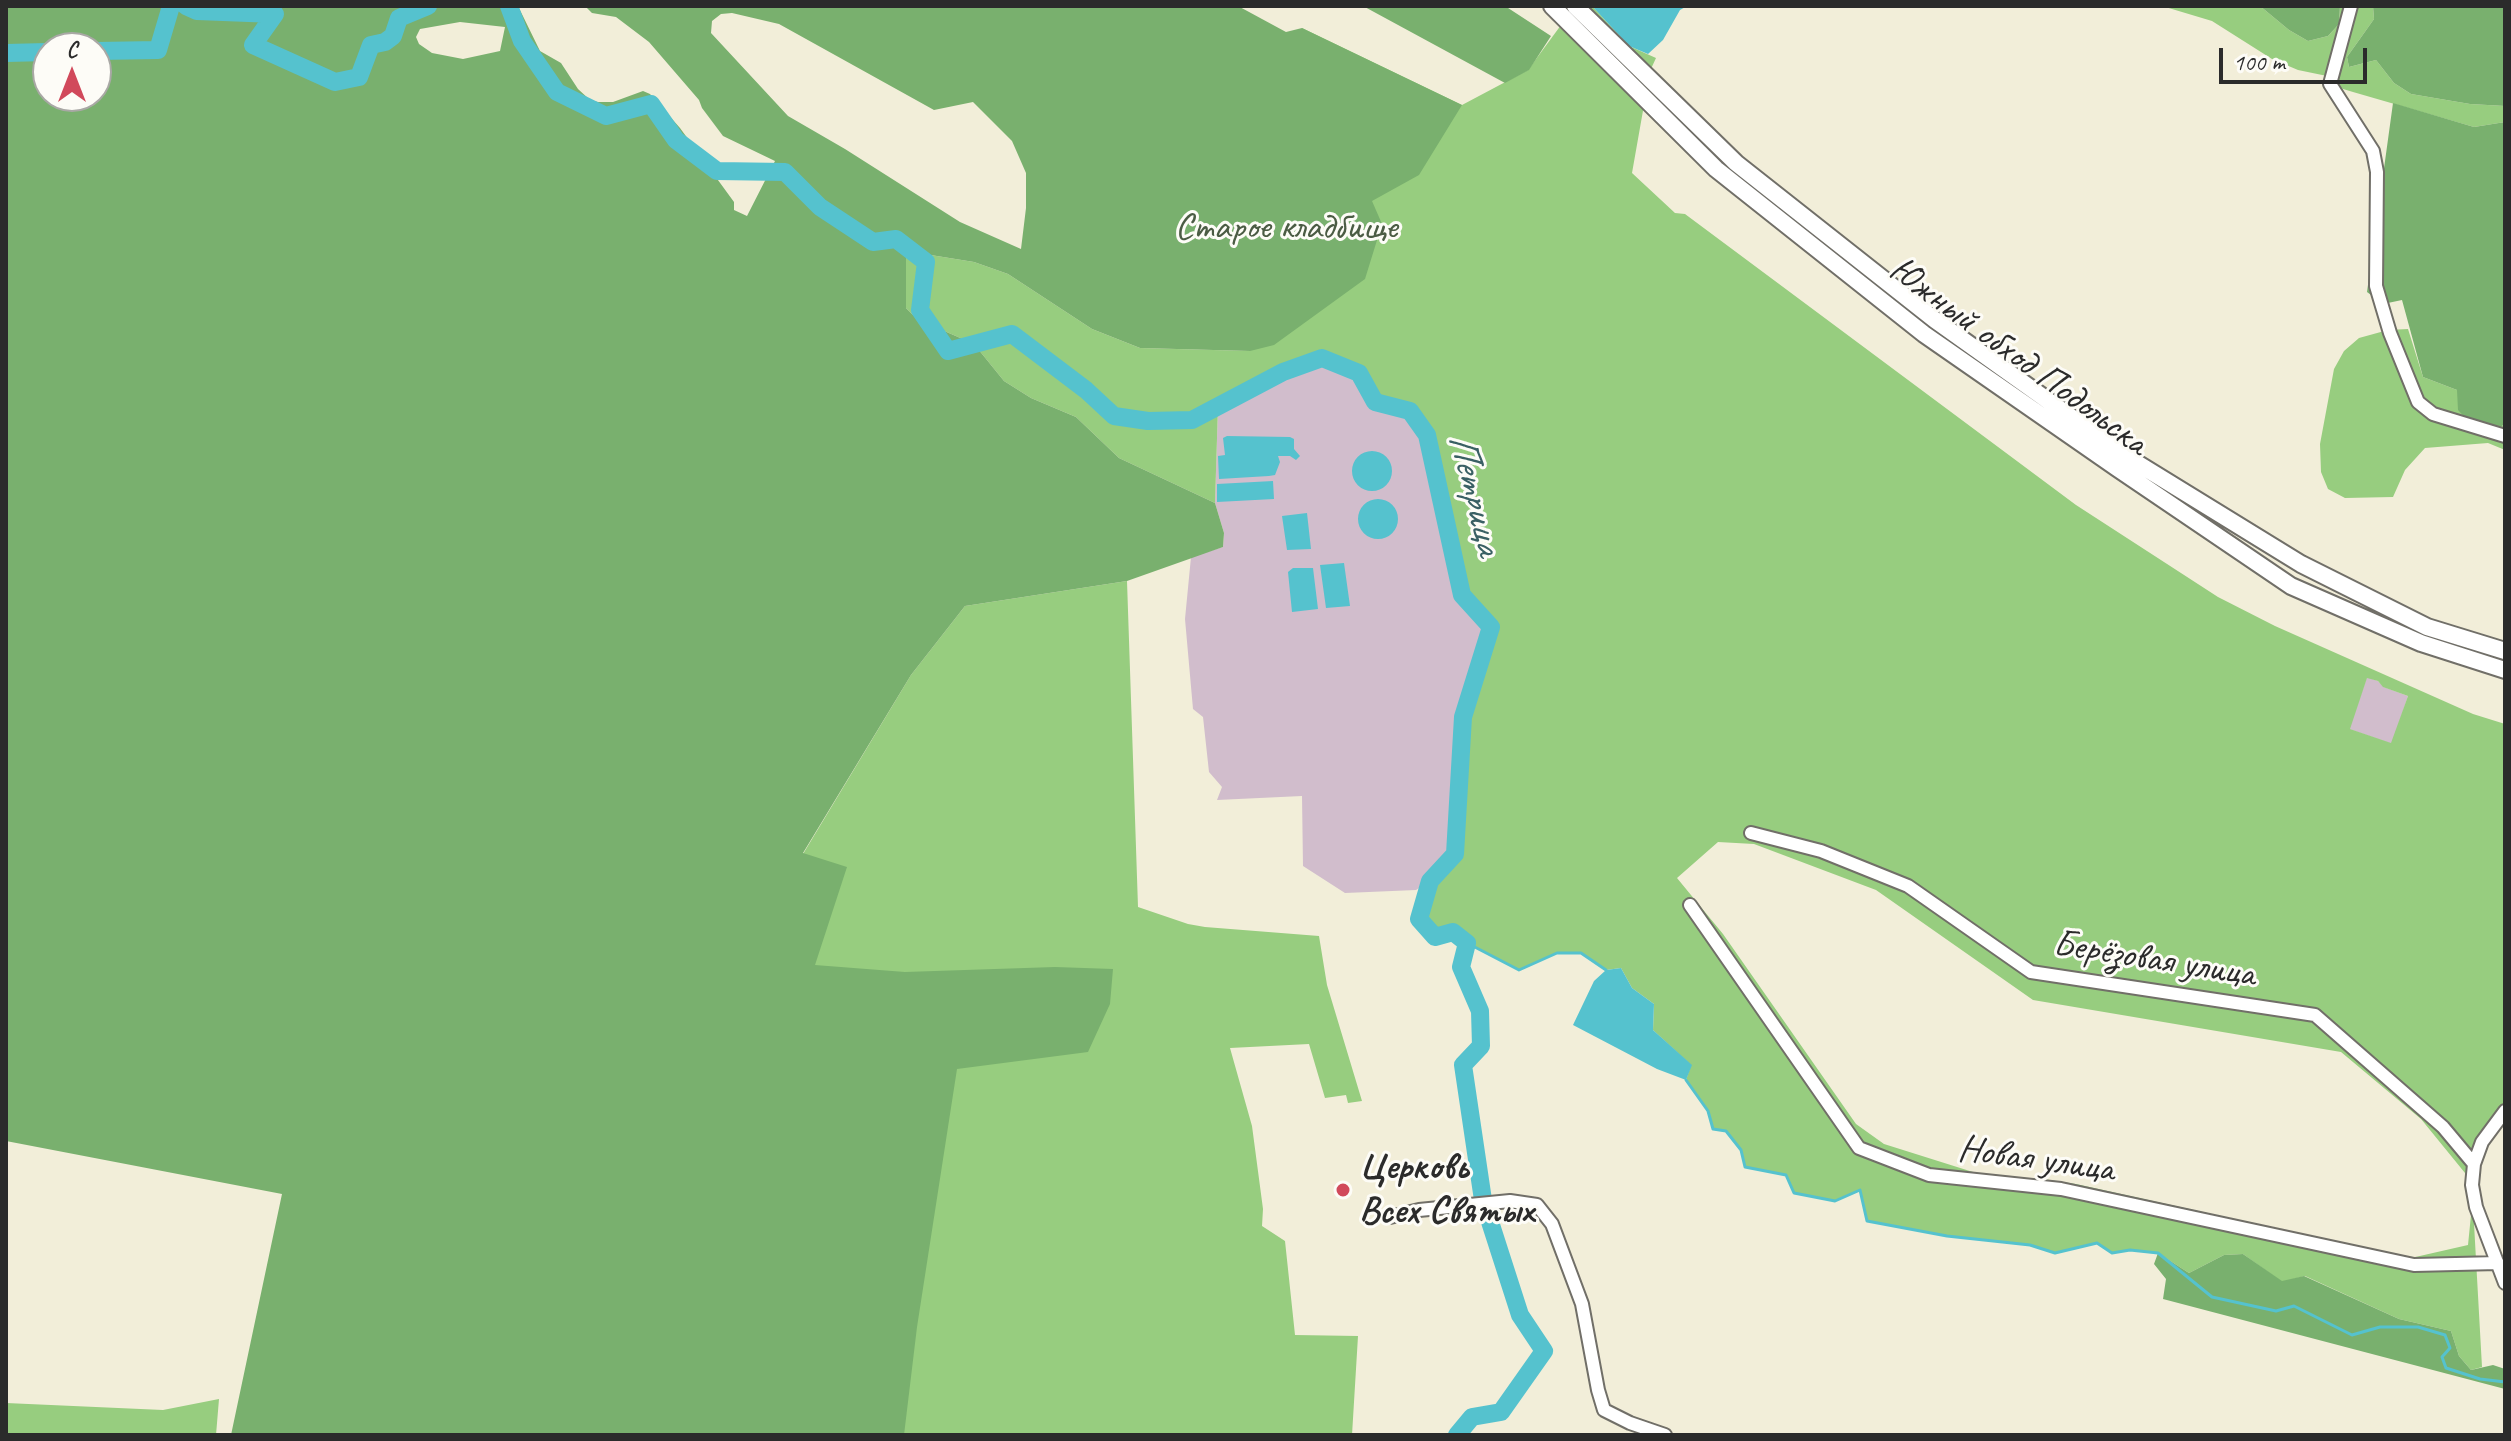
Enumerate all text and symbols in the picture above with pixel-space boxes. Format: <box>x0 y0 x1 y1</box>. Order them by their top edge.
north arrow <box>32 32 112 112</box>
scale bar <box>2223 32 2371 82</box>
text: С <box>67 36 77 64</box>
text: 100 m <box>2233 47 2285 77</box>
park label: Старое кладбище <box>1175 205 1397 251</box>
street label: Южный обход Подольска <box>1880 248 2156 466</box>
water label: Петрица <box>1436 429 1512 559</box>
street label: Берёзовая улица <box>2050 922 2258 998</box>
street label: Новая улица <box>1955 1127 2117 1193</box>
place label: Церковь Всех Святых <box>1359 1145 1534 1234</box>
marker: Церковь Всех Святых <box>1334 1181 1352 1199</box>

